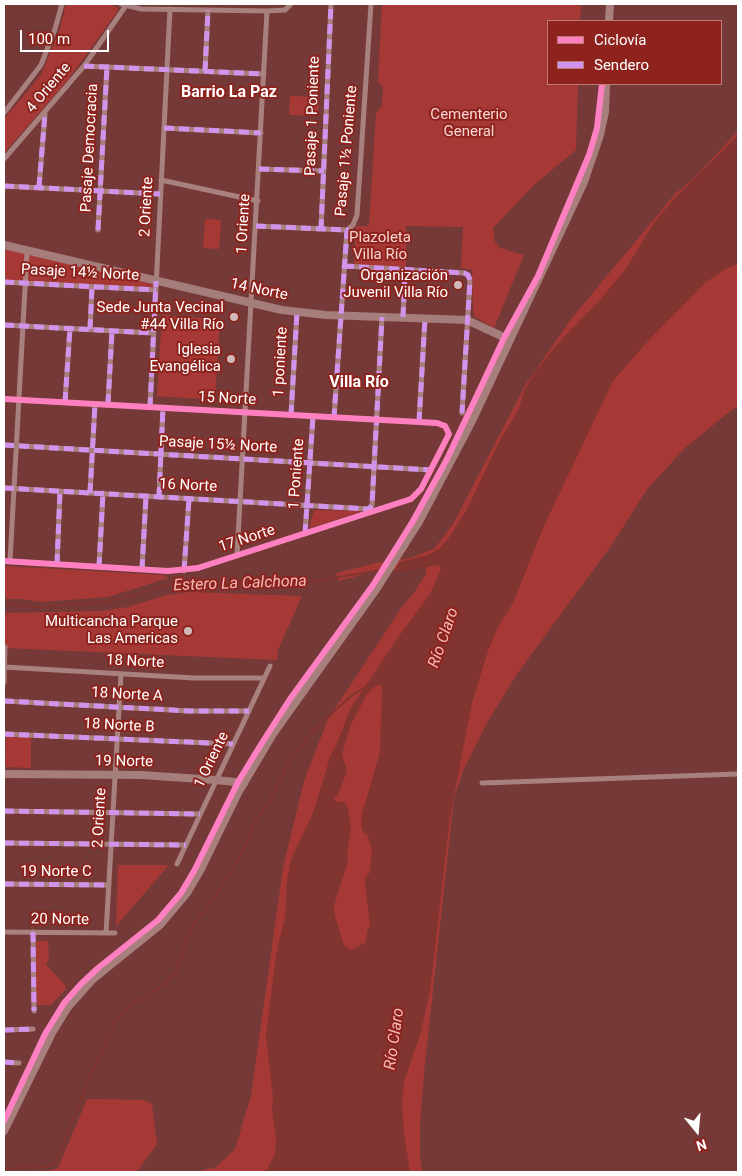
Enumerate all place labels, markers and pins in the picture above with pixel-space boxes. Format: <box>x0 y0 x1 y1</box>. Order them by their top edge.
place label: Organización Juvenil Villa Río <box>343 267 448 302</box>
marker: Organización Juvenil Villa Río <box>452 279 464 291</box>
place label: Sede Junta Vecinal #44 Villa Río <box>97 299 224 334</box>
marker: Sede Junta Vecinal #44 Villa Río <box>228 311 240 323</box>
place label: Iglesia Evangélica <box>149 341 221 376</box>
marker: Iglesia Evangélica <box>225 353 237 365</box>
place label: Multicancha Parque Las Americas <box>45 613 178 648</box>
marker: Multicancha Parque Las Americas <box>182 625 194 637</box>

